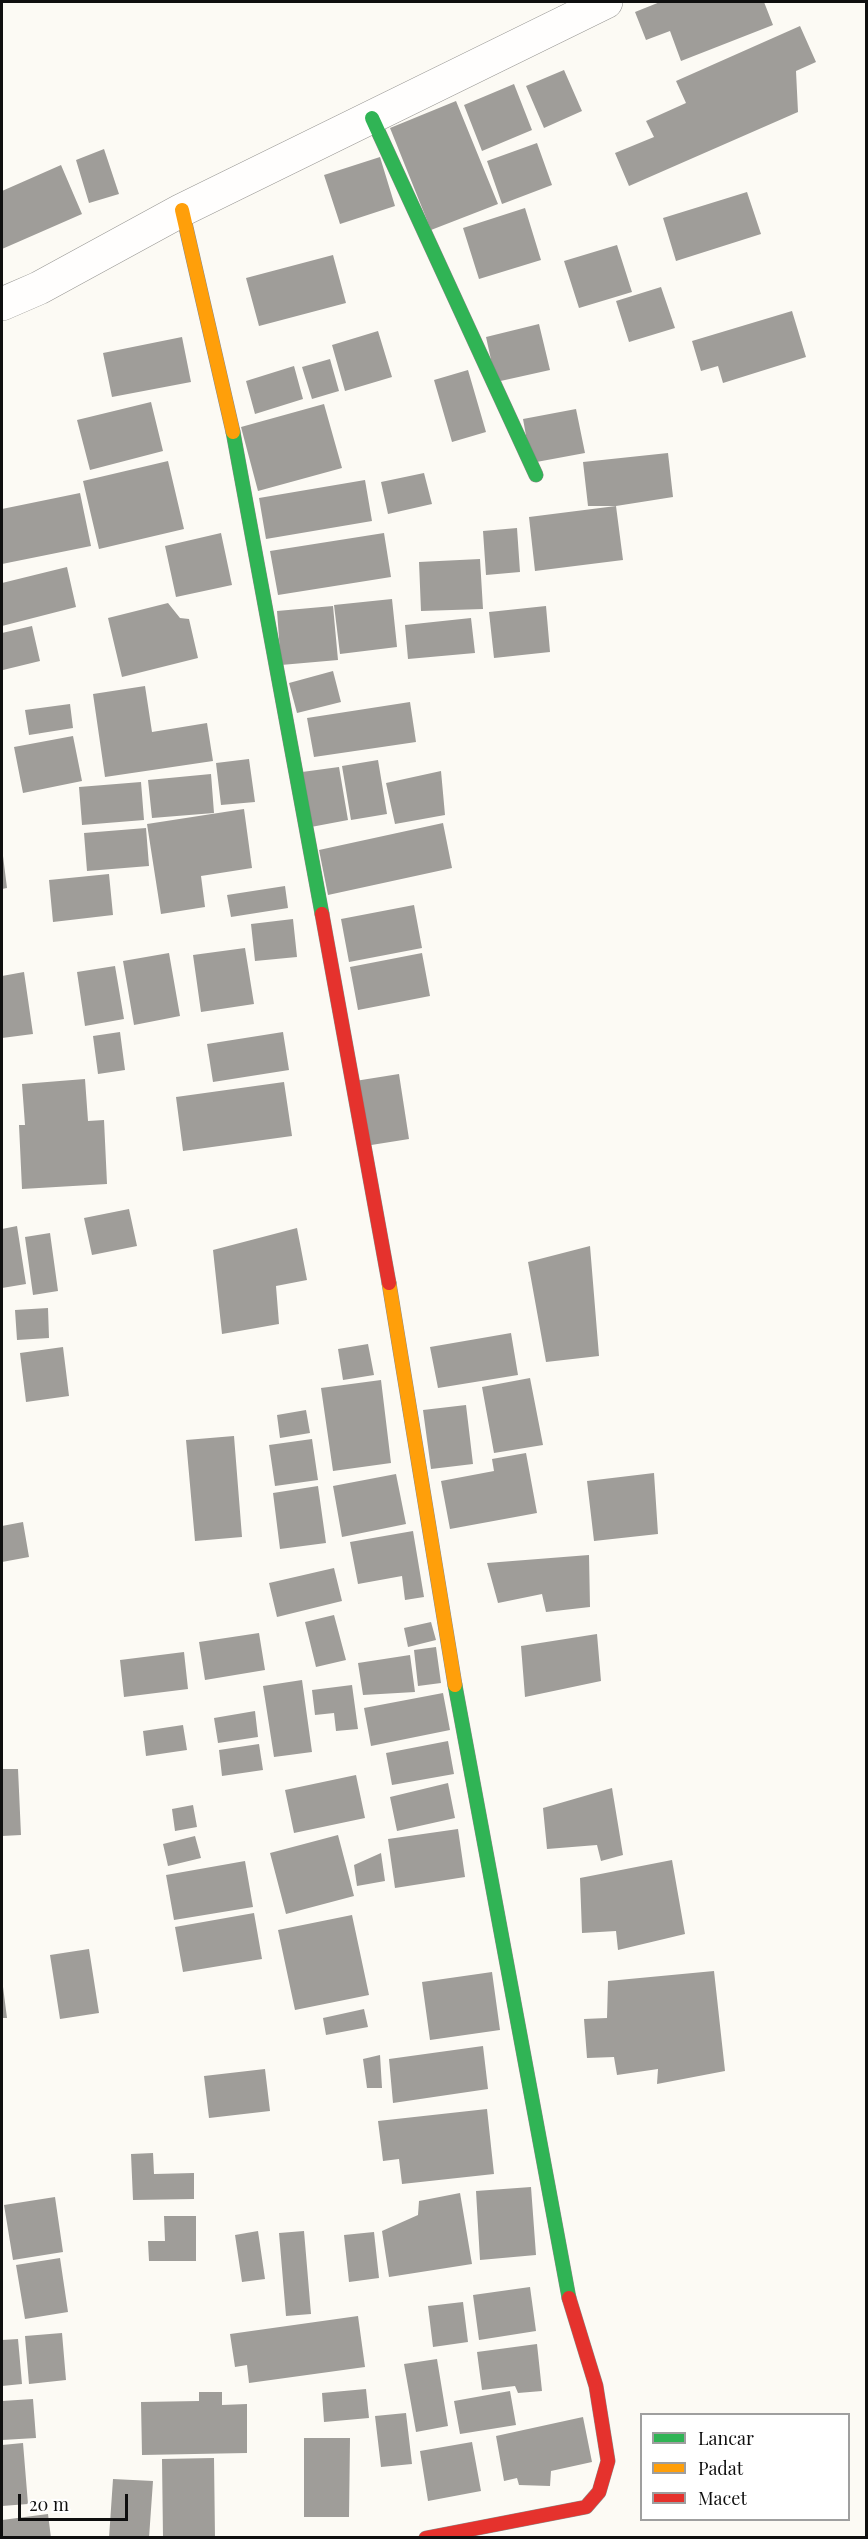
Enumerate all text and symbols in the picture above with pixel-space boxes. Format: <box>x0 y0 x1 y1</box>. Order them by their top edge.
legend <box>640 2413 850 2521</box>
text: Lancar <box>698 2426 754 2450</box>
text: Padat <box>698 2456 743 2480</box>
scale bar <box>21 2482 130 2520</box>
text: Macet <box>698 2486 747 2510</box>
text: 20 m <box>29 2492 69 2516</box>

